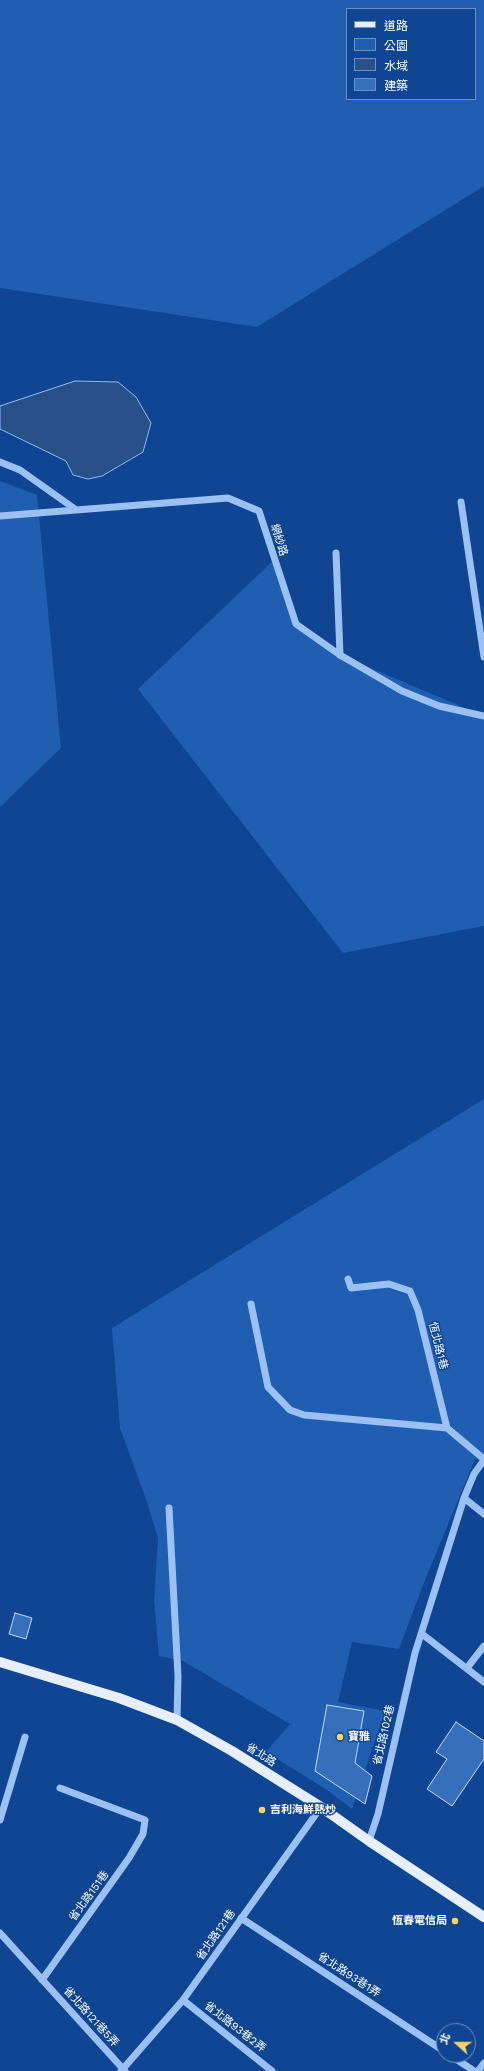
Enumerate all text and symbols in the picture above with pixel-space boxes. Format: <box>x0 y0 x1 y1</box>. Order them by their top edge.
legend <box>346 8 476 100</box>
text: 道路 <box>384 19 408 33</box>
text: 公園 <box>384 39 408 53</box>
text: 水域 <box>384 59 408 73</box>
text: 建築 <box>384 79 408 93</box>
street label: 網紗路 <box>268 522 290 558</box>
street label: 恆北路1巷 <box>426 1321 450 1371</box>
street label: 省北路102巷 <box>371 1704 397 1766</box>
place label: 寶雅 <box>348 1730 370 1744</box>
marker: 寶雅 <box>335 1732 345 1742</box>
street label: 省北路 <box>244 1741 278 1769</box>
place label: 吉利海鮮熱炒 <box>270 1803 336 1817</box>
marker: 吉利海鮮熱炒 <box>257 1805 267 1815</box>
street label: 省北路151巷 <box>66 1868 112 1924</box>
street label: 省北路121巷 <box>194 1907 238 1963</box>
place label: 恆春電信局 <box>392 1914 447 1928</box>
marker: 恆春電信局 <box>450 1916 460 1926</box>
street label: 省北路93巷1弄 <box>315 1950 383 2000</box>
street label: 省北路121巷5弄 <box>61 1984 121 2050</box>
street label: 省北路93巷2弄 <box>202 1999 268 2055</box>
north arrow <box>436 2023 476 2063</box>
text: 北 <box>437 2031 453 2046</box>

